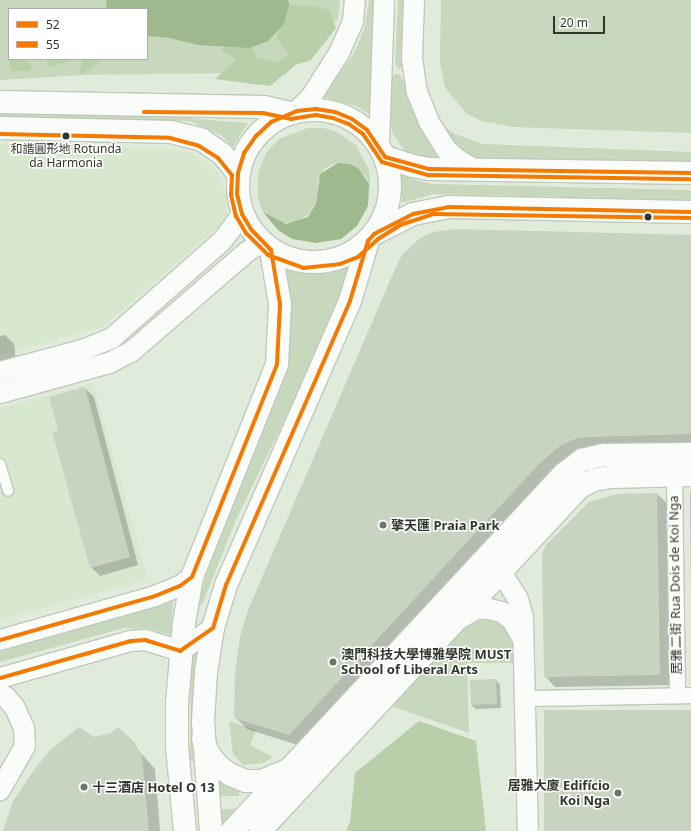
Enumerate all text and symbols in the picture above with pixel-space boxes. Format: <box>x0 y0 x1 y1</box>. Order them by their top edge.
legend <box>8 8 148 60</box>
scale bar <box>555 8 607 34</box>
text: 20 m <box>560 14 588 31</box>
text: 52 <box>46 16 60 33</box>
text: 55 <box>46 36 60 53</box>
marker: 和諧圓形地 Rotunda da Harmonia <box>61 131 71 141</box>
place label: 和諧圓形地 Rotunda da Harmonia <box>10 142 122 170</box>
unlabelled marker <box>643 212 653 222</box>
street label: 居雅二街 Rua Dois de Koi Nga <box>666 495 684 675</box>
place label: 擎天匯 Praia Park <box>391 517 500 533</box>
marker: 擎天匯 Praia Park <box>378 520 388 530</box>
place label: 澳門科技大學博雅學院 MUST School of Liberal Arts <box>341 647 511 678</box>
marker: 澳門科技大學博雅學院 MUST School of Liberal Arts <box>328 657 338 667</box>
place label: 居雅大廈 Edifício Koi Nga <box>508 778 610 809</box>
place label: 十三酒店 Hotel O 13 <box>92 779 215 795</box>
marker: 十三酒店 Hotel O 13 <box>79 782 89 792</box>
marker: 居雅大廈 Edifício Koi Nga <box>613 788 623 798</box>

